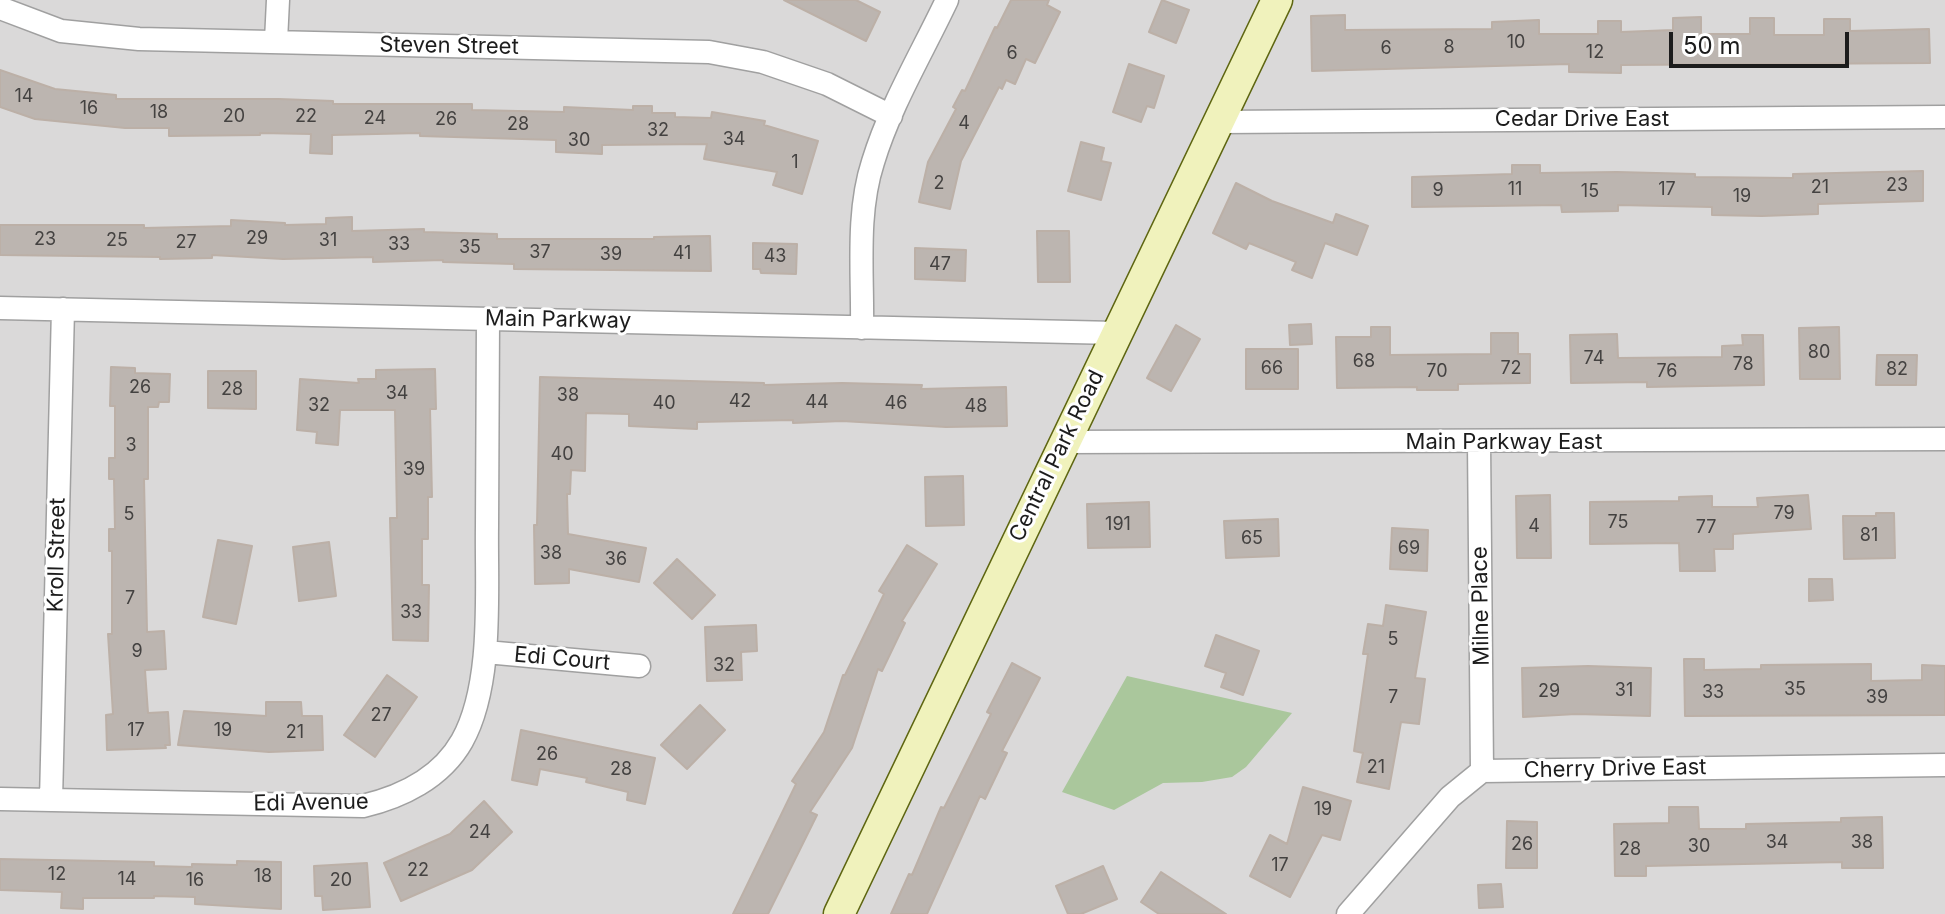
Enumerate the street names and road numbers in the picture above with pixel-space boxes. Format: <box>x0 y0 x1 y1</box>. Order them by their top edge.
street label: Steven Street <box>379 32 519 60</box>
street label: Cedar Drive East <box>1495 106 1669 132</box>
street label: Main Parkway <box>485 306 631 334</box>
street label: Central Park Road <box>1004 366 1110 546</box>
street label: Main Parkway East <box>1406 429 1602 455</box>
street label: Kroll Street <box>43 497 71 613</box>
street label: Milne Place <box>1467 546 1495 666</box>
street label: Edi Court <box>513 642 611 676</box>
street label: Cherry Drive East <box>1523 754 1707 784</box>
street label: Edi Avenue <box>253 789 369 817</box>

